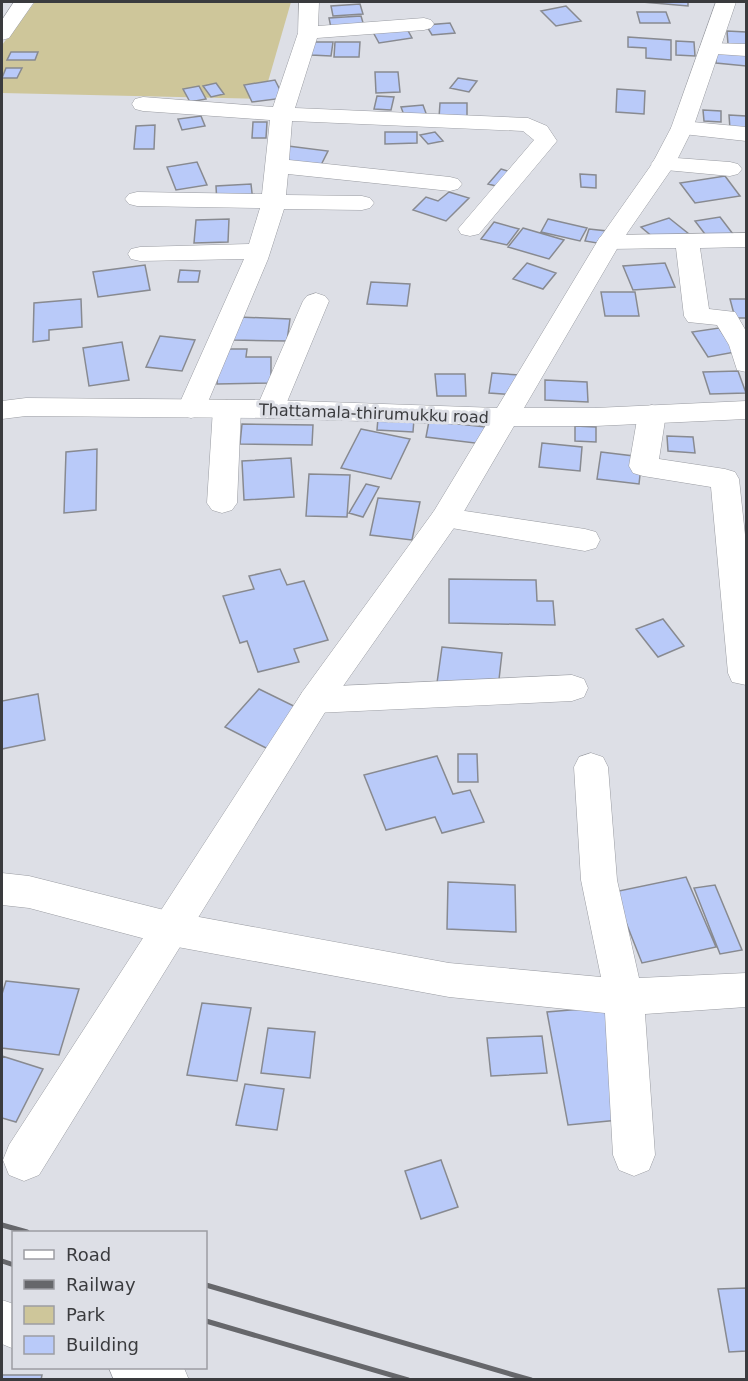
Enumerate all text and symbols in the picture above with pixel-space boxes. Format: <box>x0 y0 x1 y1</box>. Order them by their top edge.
street label: Thattamala-thirumukku road <box>258 400 489 427</box>
legend <box>12 1231 207 1369</box>
text: Road <box>66 1244 111 1265</box>
text: Railway <box>66 1274 136 1295</box>
text: Park <box>66 1304 105 1325</box>
text: Building <box>66 1334 139 1355</box>

